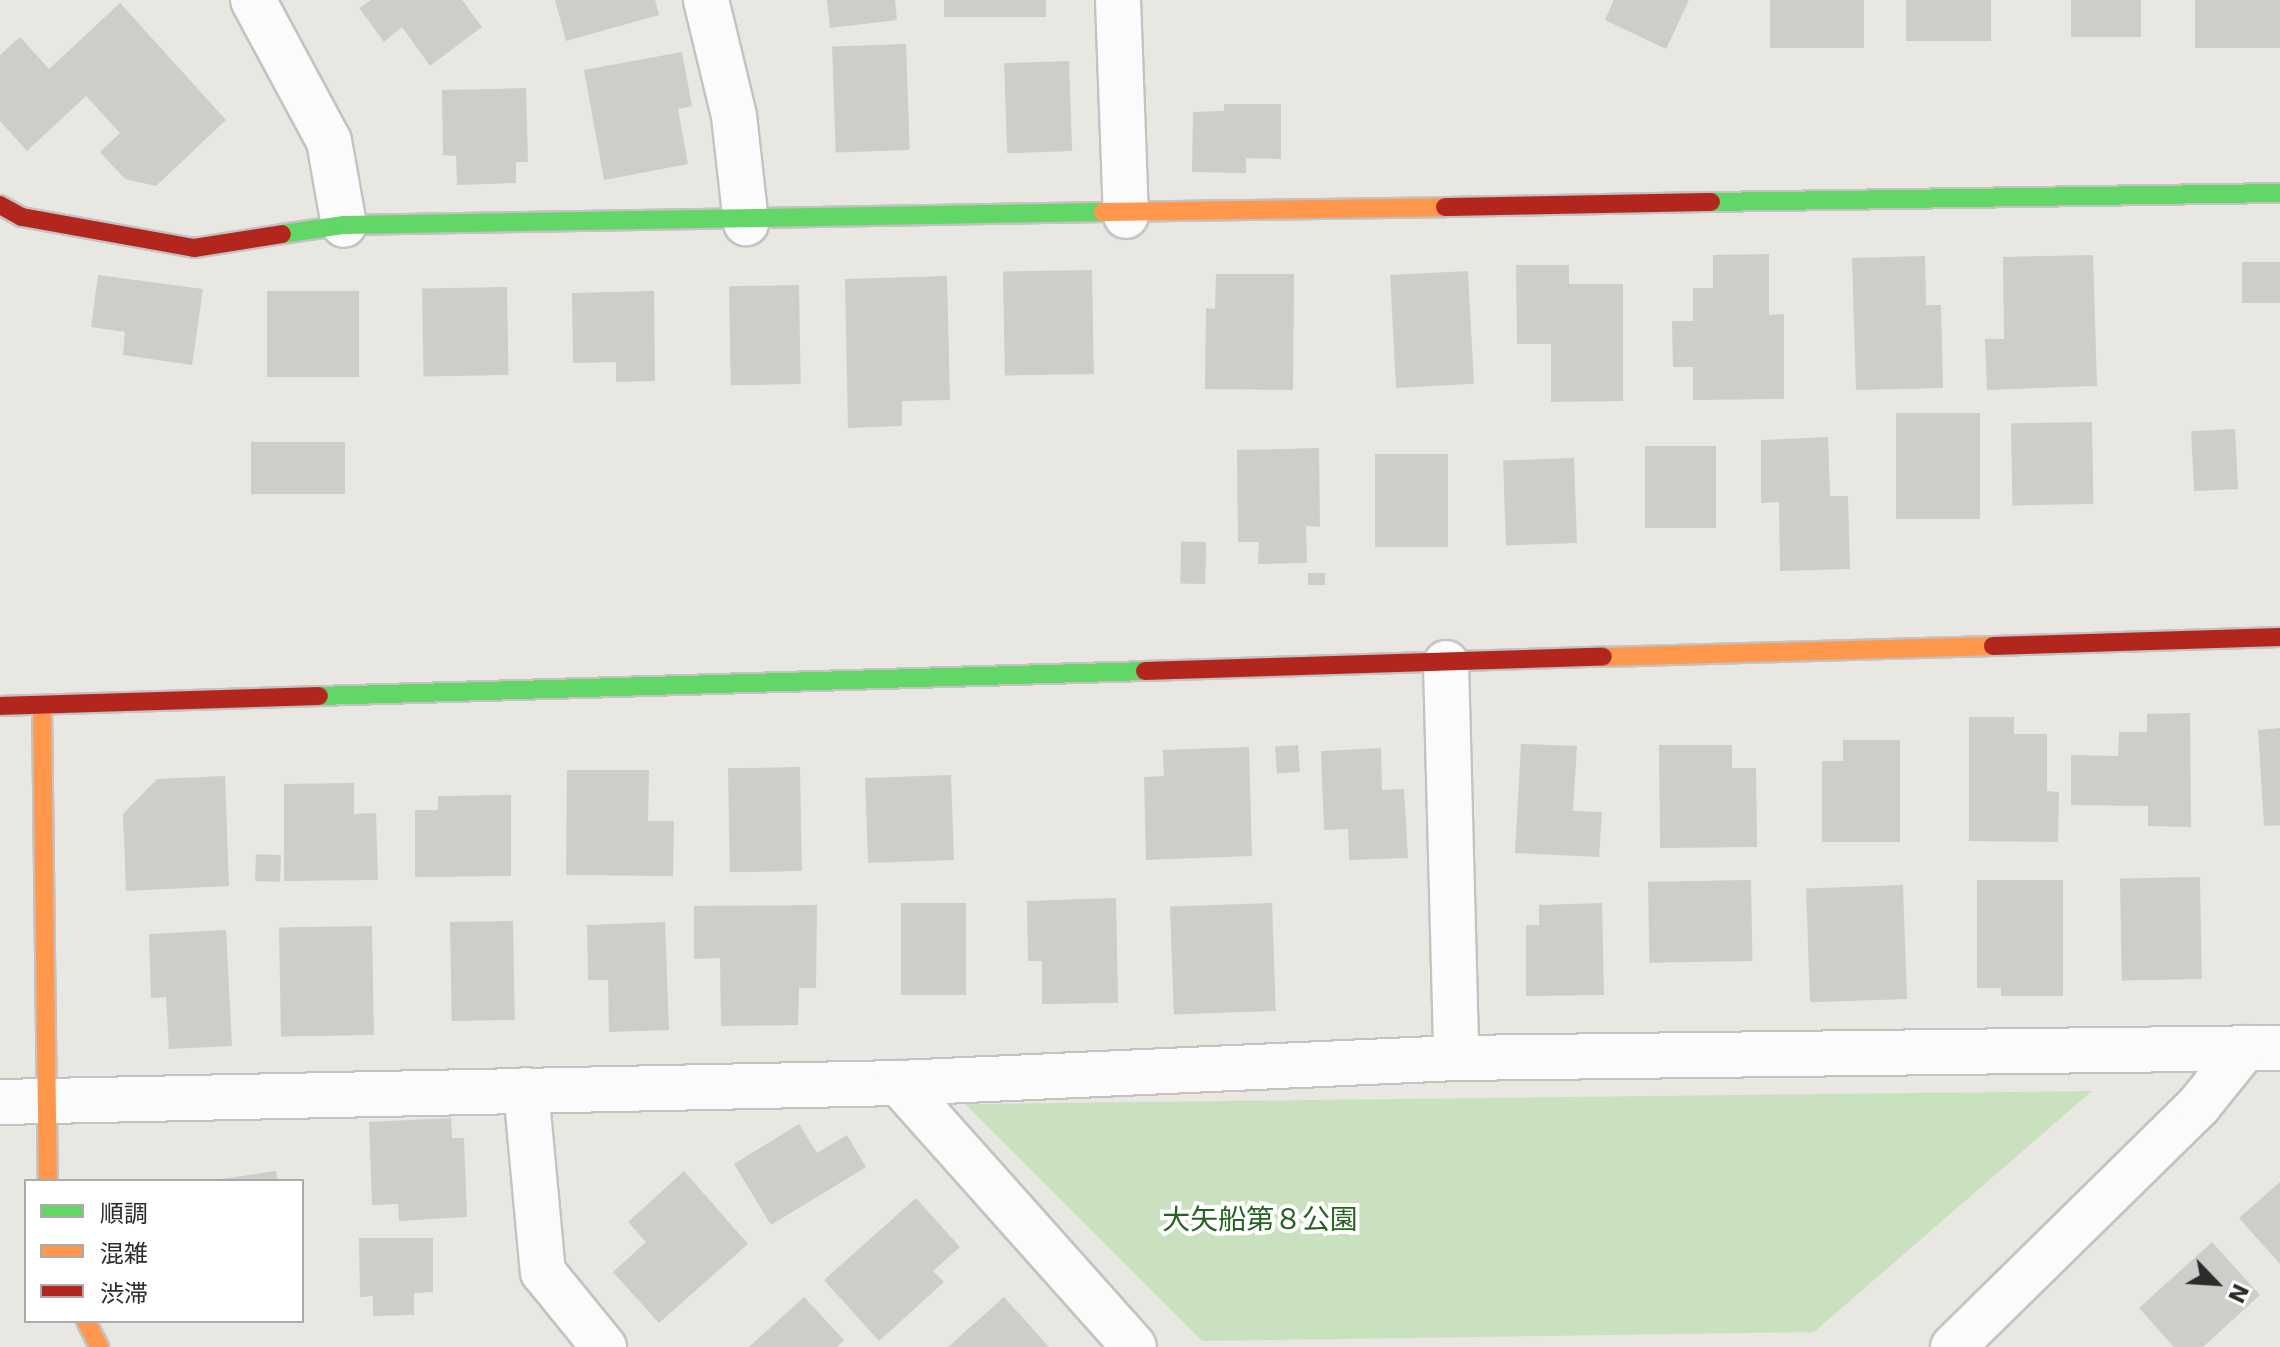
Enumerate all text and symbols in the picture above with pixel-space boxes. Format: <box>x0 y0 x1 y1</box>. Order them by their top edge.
legend <box>24 1179 304 1323</box>
text: 順調 <box>100 1200 148 1228</box>
park label: 大矢船第８公園 <box>1162 1203 1358 1237</box>
text: 混雑 <box>100 1240 148 1268</box>
north arrow <box>2176 1243 2256 1323</box>
text: 渋滞 <box>100 1280 148 1308</box>
text: N <box>2223 1280 2253 1307</box>

